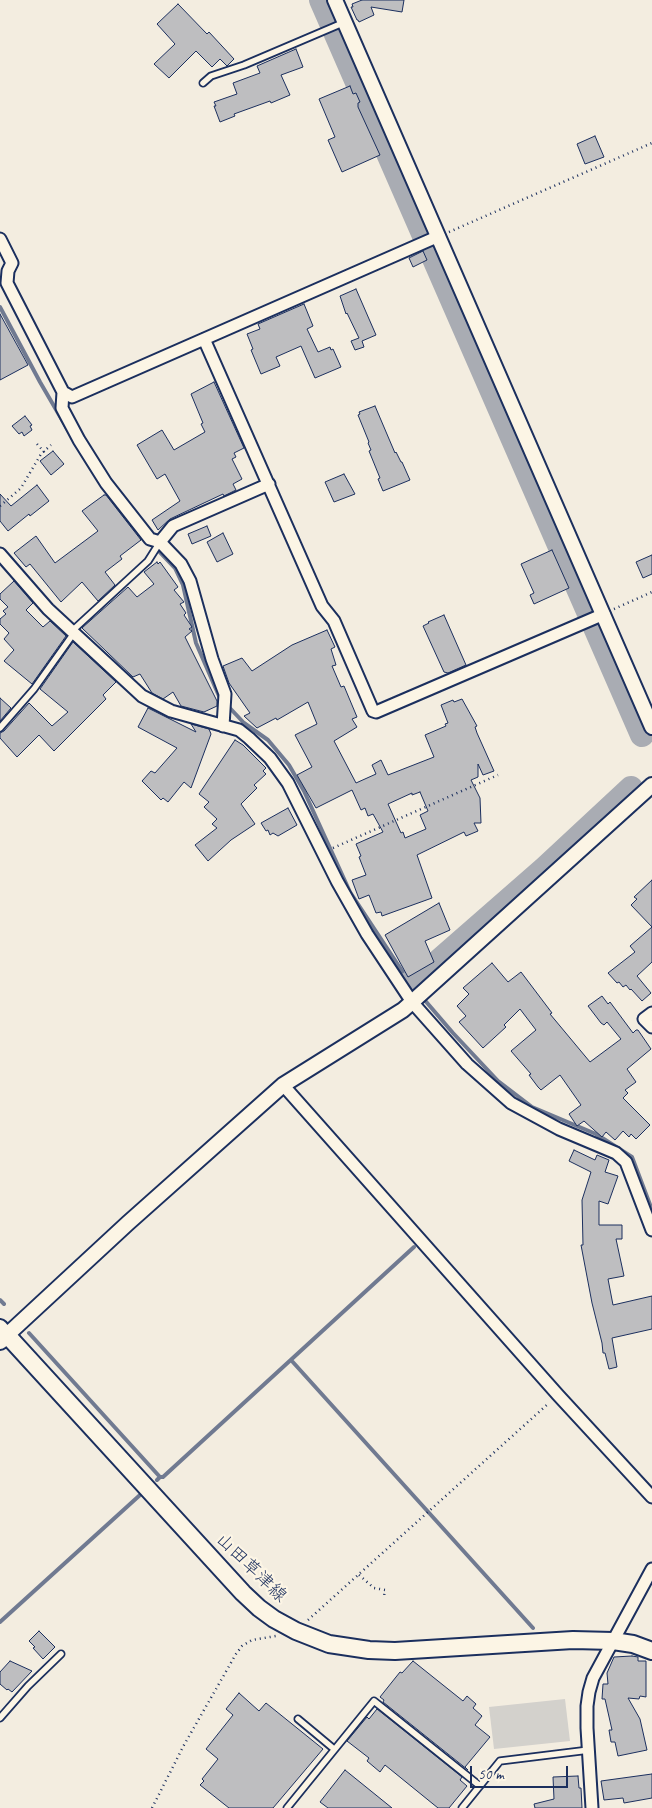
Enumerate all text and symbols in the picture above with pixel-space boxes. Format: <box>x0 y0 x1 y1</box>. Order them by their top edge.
street label: 山田草津線 <box>211 1529 291 1607</box>
scale bar <box>472 1756 570 1788</box>
text: 50 m <box>478 1765 504 1784</box>

